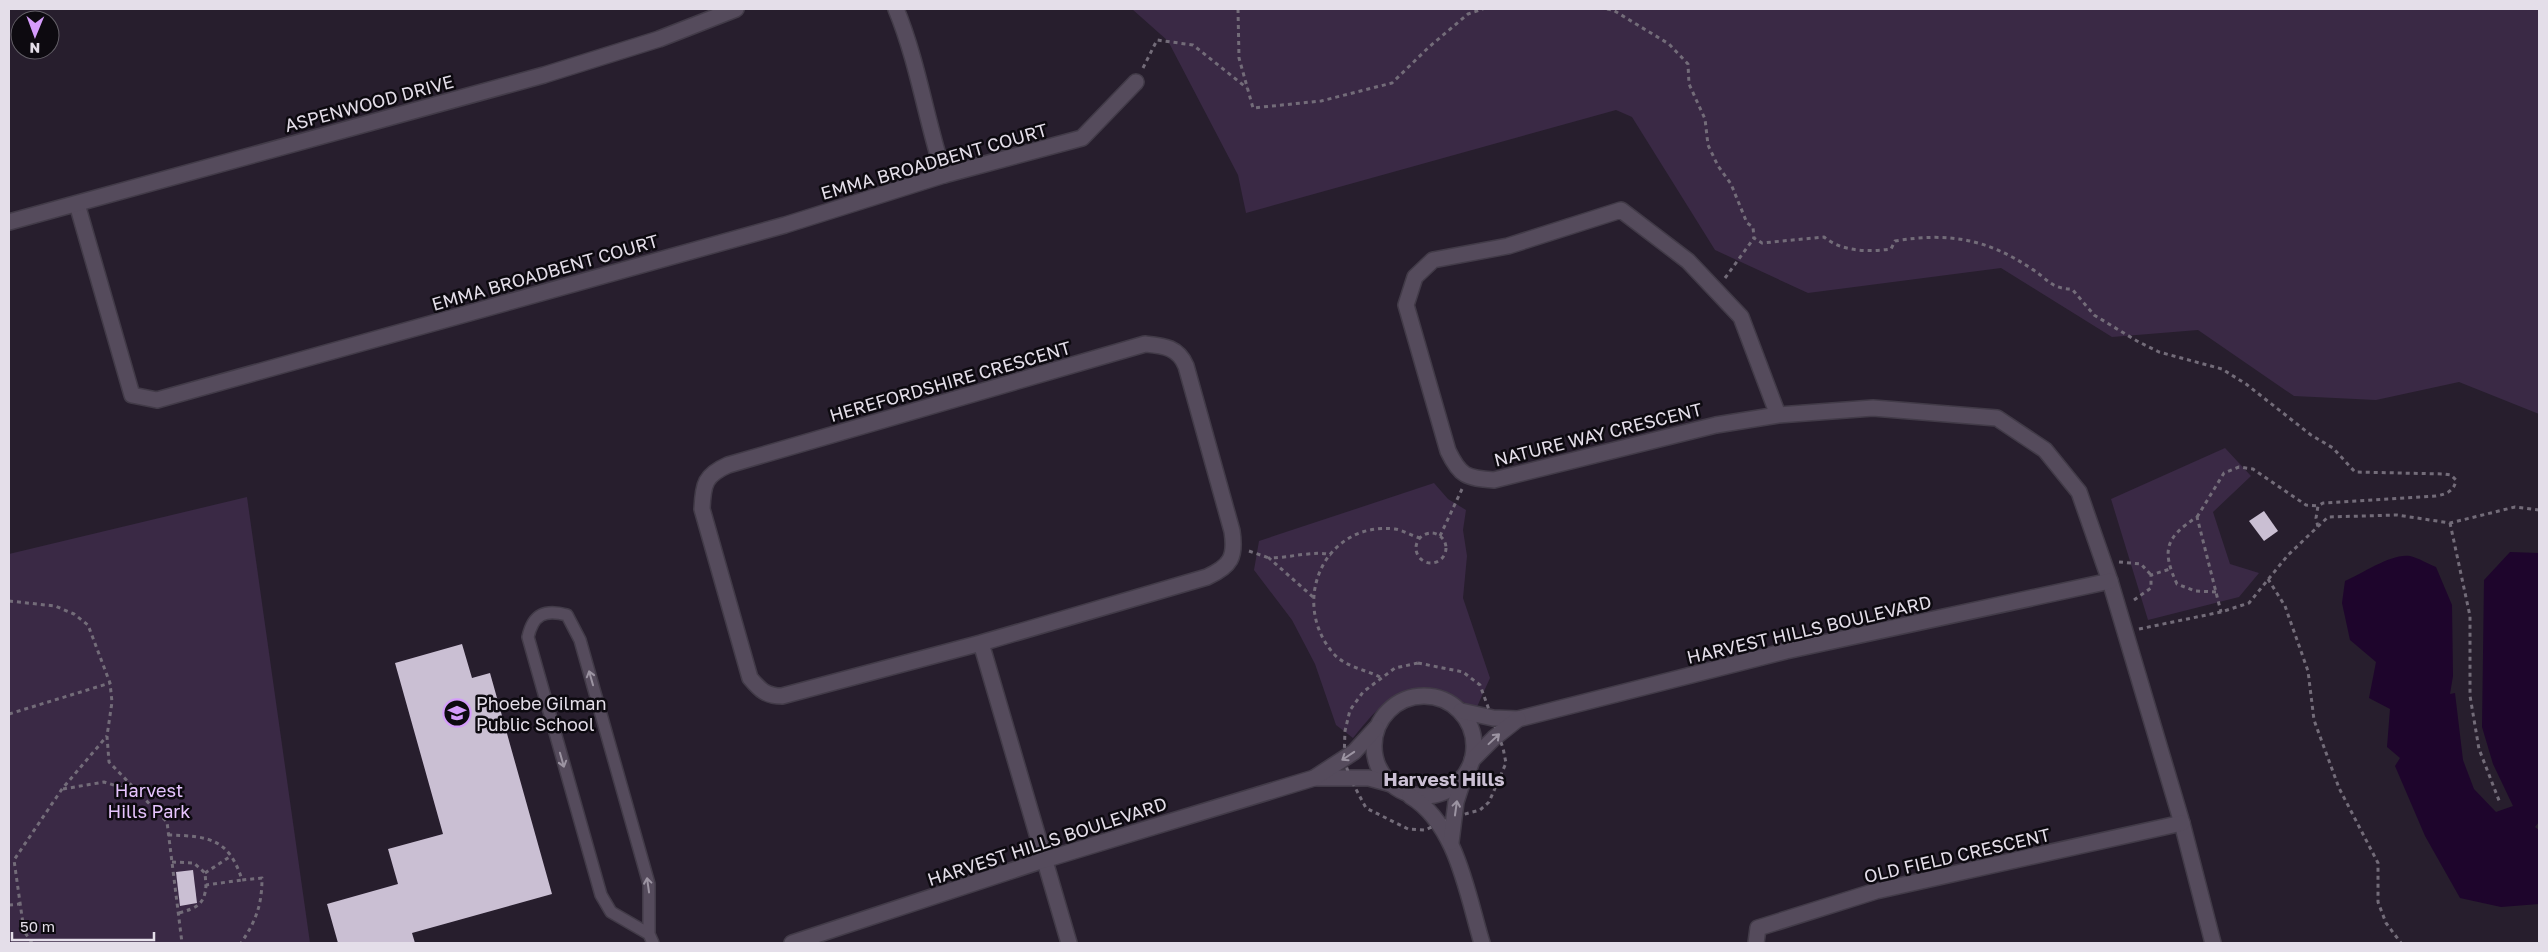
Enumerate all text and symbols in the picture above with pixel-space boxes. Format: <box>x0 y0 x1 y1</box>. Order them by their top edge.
north arrow <box>10 10 60 60</box>
text: N <box>29 40 40 57</box>
street label: ASPENWOOD DRIVE <box>282 70 456 136</box>
street label: EMMA BROADBENT COURT <box>818 118 1050 204</box>
street label: EMMA BROADBENT COURT <box>429 229 661 315</box>
street label: HEREFORDSHIRE CRESCENT <box>827 336 1073 426</box>
street label: NATURE WAY CRESCENT <box>1492 397 1704 471</box>
street label: HARVEST HILLS BOULEVARD <box>1685 590 1933 668</box>
one-way arrow <box>586 671 595 687</box>
place label: Phoebe Gilman Public School <box>476 692 607 735</box>
school or university icon: Phoebe Gilman Public School <box>442 698 472 728</box>
one-way arrow <box>1488 733 1501 745</box>
one-way arrow <box>1341 751 1355 761</box>
one-way arrow <box>558 752 568 768</box>
district label: Harvest Hills <box>1383 767 1505 790</box>
park label: Harvest Hills Park <box>107 779 191 822</box>
street label: HARVEST HILLS BOULEVARD <box>925 792 1169 890</box>
one-way arrow <box>1451 801 1461 817</box>
street label: OLD FIELD CRESCENT <box>1862 823 2052 887</box>
one-way arrow <box>643 878 653 894</box>
scale bar <box>12 910 155 942</box>
text: 50 m <box>20 917 55 935</box>

